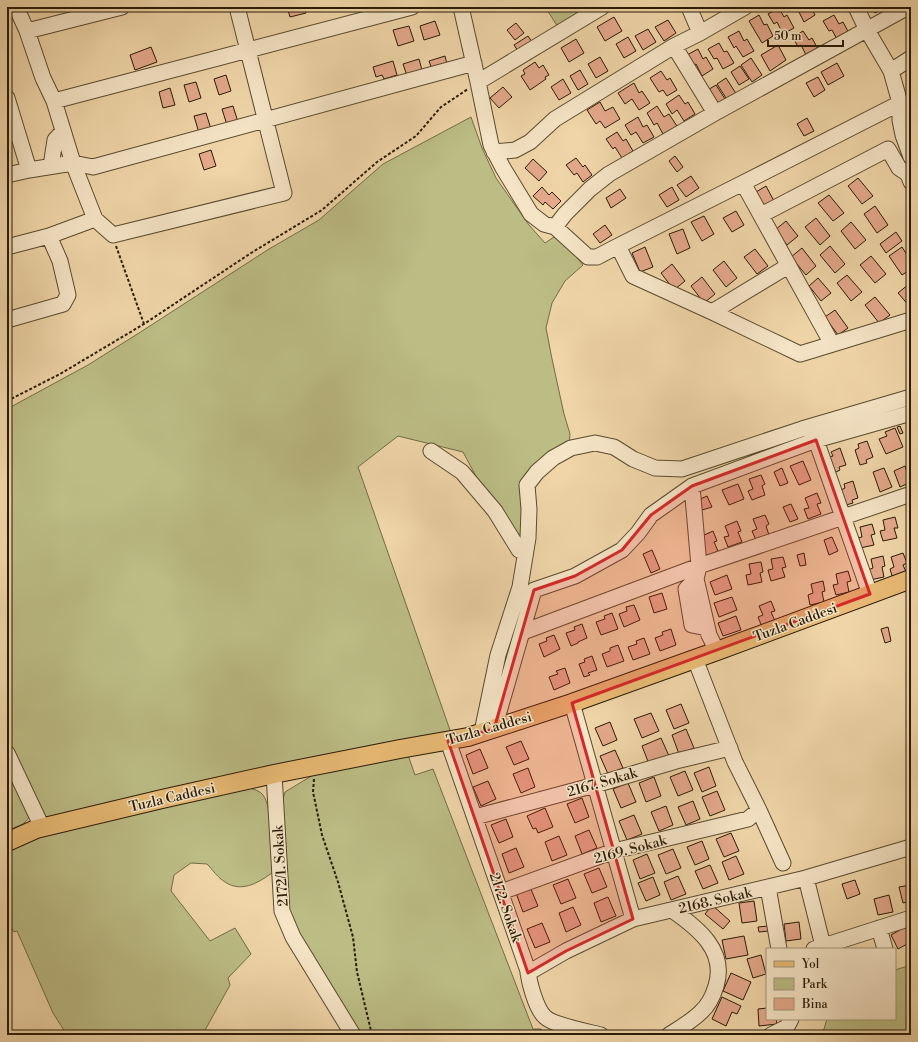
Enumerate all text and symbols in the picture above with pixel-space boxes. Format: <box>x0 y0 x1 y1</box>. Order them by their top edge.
scale bar <box>768 22 843 48</box>
text: 50 m <box>774 29 802 44</box>
street label: Tuzla Caddesi <box>751 599 840 646</box>
street label: Tuzla Caddesi <box>445 708 534 750</box>
street label: 2167. Sokak <box>565 764 640 802</box>
street label: Tuzla Caddesi <box>127 779 217 817</box>
street label: 2172/1. Sokak <box>269 824 293 907</box>
street label: 2169. Sokak <box>592 831 669 868</box>
street label: 2172. Sokak <box>485 870 526 945</box>
street label: 2168. Sokak <box>677 884 754 918</box>
legend <box>766 948 896 1020</box>
text: Yol <box>801 957 820 972</box>
text: Park <box>802 977 828 992</box>
text: Bina <box>801 997 829 1012</box>

